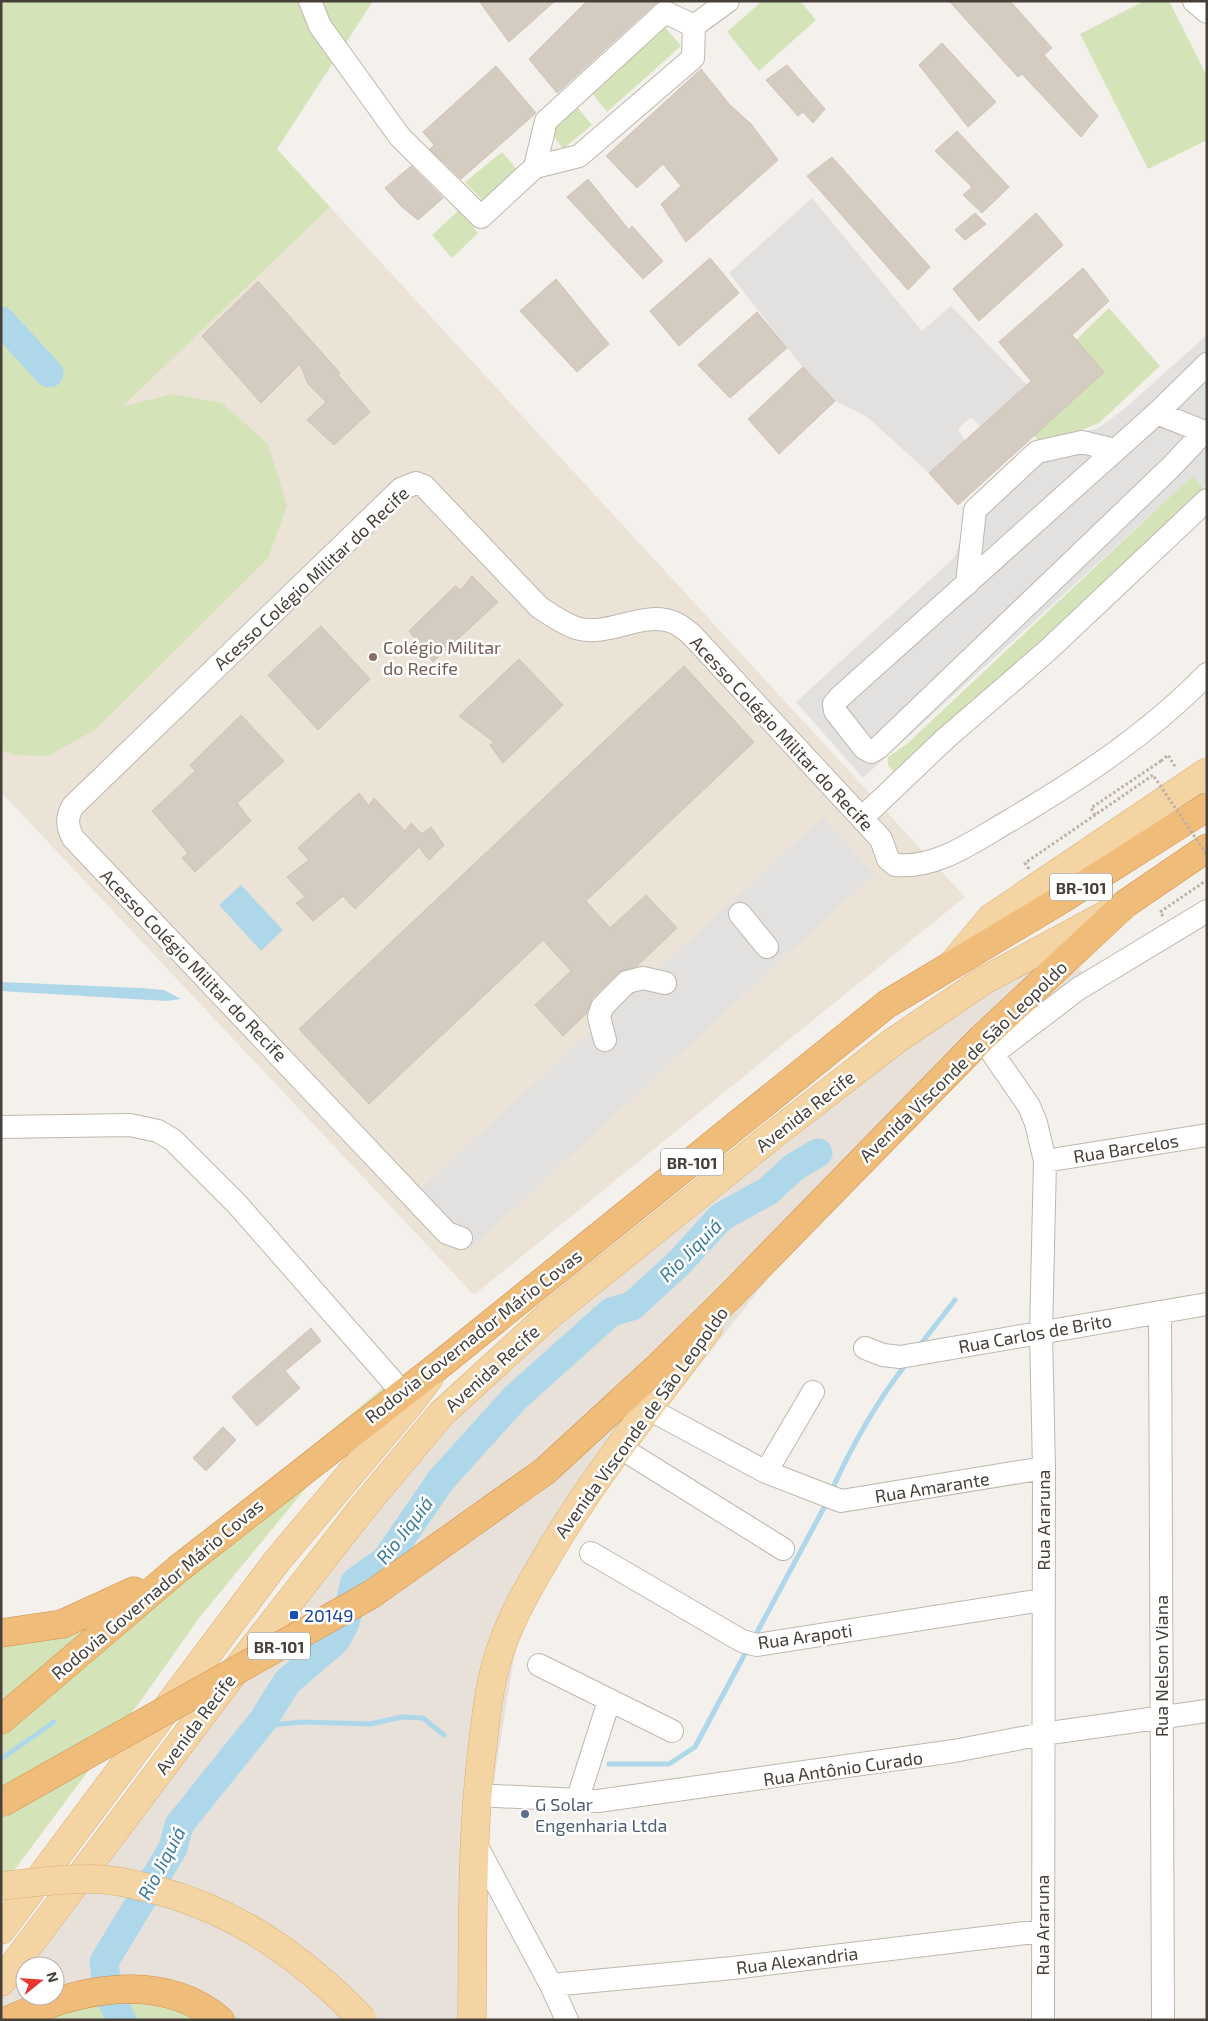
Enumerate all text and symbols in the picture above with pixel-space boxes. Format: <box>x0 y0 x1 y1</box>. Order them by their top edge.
street label: Acesso Colégio Militar do Recife <box>209 482 413 674</box>
street label: Acesso Colégio Militar do Recife <box>686 631 878 835</box>
place label: Colégio Militar do Recife <box>383 636 501 679</box>
marker: Colégio Militar do Recife <box>367 651 379 663</box>
street label: Acesso Colégio Militar do Recife <box>96 864 292 1066</box>
road number: BR-101 <box>1050 874 1112 900</box>
street label: Avenida Visconde de São Leopoldo <box>855 956 1071 1166</box>
street label: Avenida Recife <box>751 1066 859 1156</box>
street label: Rua Barcelos <box>1072 1129 1180 1167</box>
road number: BR-101 <box>661 1148 723 1176</box>
water label: Rio Jiquiá <box>654 1214 726 1286</box>
street label: Rodovia Governador Mário Covas <box>360 1244 586 1428</box>
street label: Avenida Visconde de São Leopoldo <box>550 1302 732 1542</box>
street label: Rua Carlos de Brito <box>957 1309 1113 1357</box>
street label: Avenida Recife <box>440 1320 544 1416</box>
street label: Rua Amarante <box>873 1467 991 1507</box>
street label: Rua Araruna <box>1032 1470 1054 1570</box>
water label: Rio Jiquiá <box>371 1492 437 1568</box>
street label: Rodovia Governador Mário Covas <box>47 1494 267 1684</box>
street label: Rua Nelson Viana <box>1150 1595 1172 1737</box>
place label: 20149 <box>304 1604 354 1626</box>
marker: 20149 <box>288 1609 300 1621</box>
street label: Rua Arapoti <box>756 1618 854 1654</box>
road number: BR-101 <box>248 1632 310 1660</box>
street label: Avenida Recife <box>150 1670 240 1778</box>
street label: Rua Antônio Curado <box>762 1746 924 1790</box>
place label: G Solar Engenharia Ltda <box>535 1793 667 1836</box>
marker: G Solar Engenharia Ltda <box>519 1808 531 1820</box>
water label: Rio Jiquiá <box>132 1823 190 1903</box>
street label: Rua Araruna <box>1031 1875 1053 1975</box>
street label: Rua Alexandria <box>735 1942 859 1978</box>
north arrow <box>15 1956 65 2006</box>
text: N <box>43 1970 63 1984</box>

